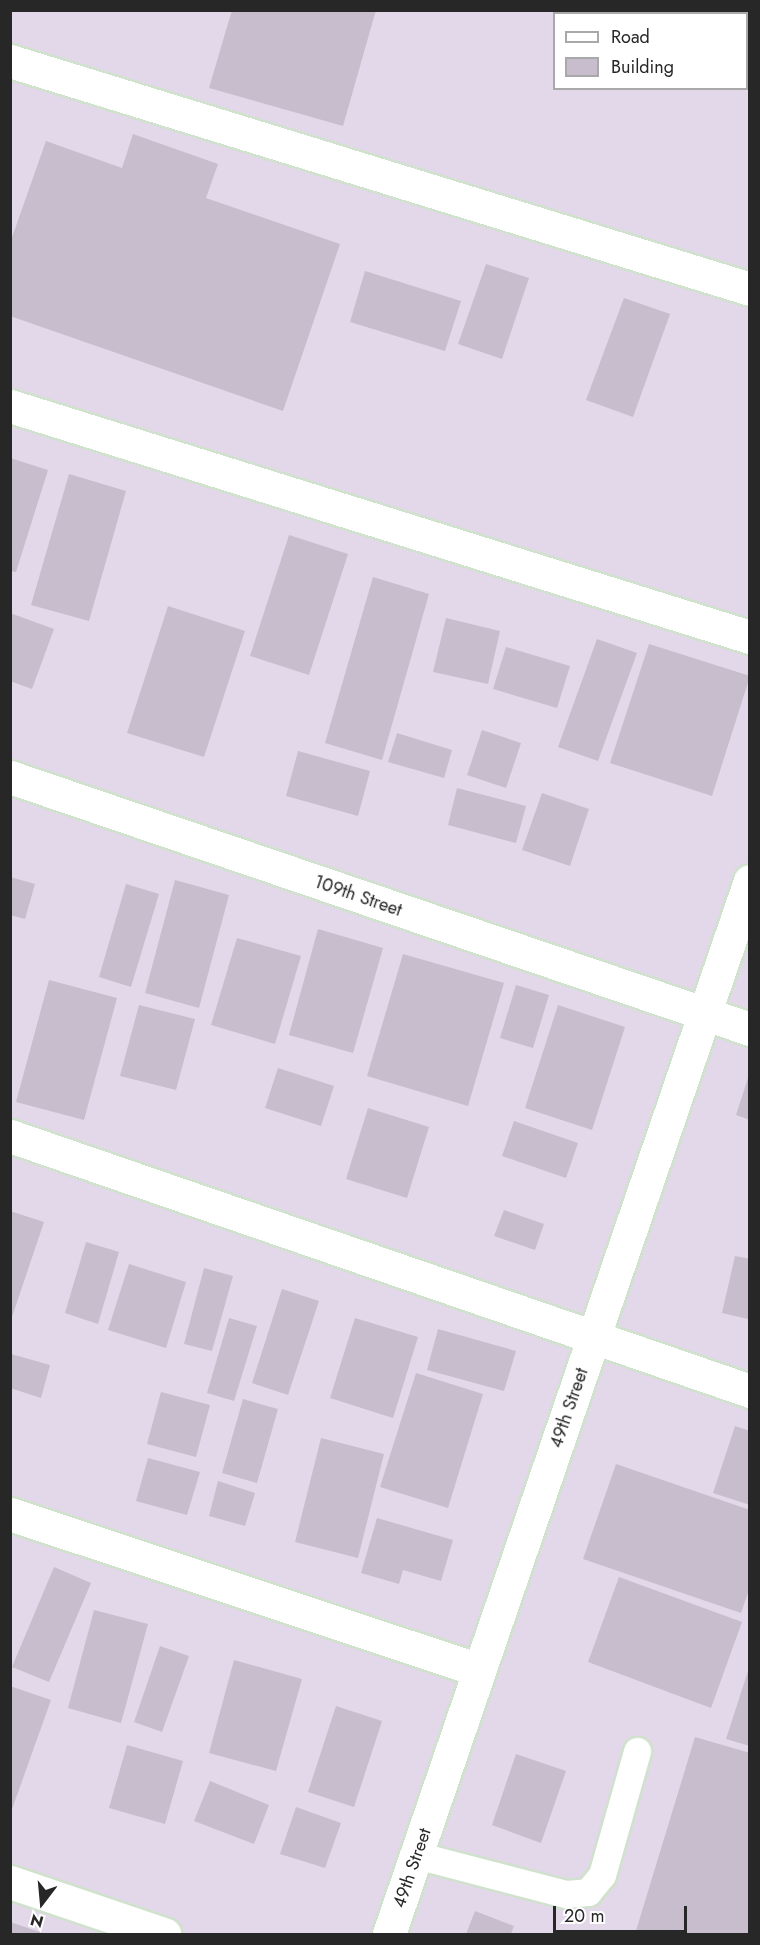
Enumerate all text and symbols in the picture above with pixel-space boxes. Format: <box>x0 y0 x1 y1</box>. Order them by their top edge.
legend <box>553 12 748 90</box>
text: Road <box>611 24 650 50</box>
text: Building <box>611 54 674 80</box>
street label: 109th Street <box>311 871 405 921</box>
street label: 49th Street <box>545 1365 593 1451</box>
street label: 49th Street <box>388 1825 436 1911</box>
north arrow <box>12 1873 72 1933</box>
scale bar <box>556 1894 690 1932</box>
text: 20 m <box>564 1903 604 1929</box>
text: N <box>28 1908 46 1934</box>

